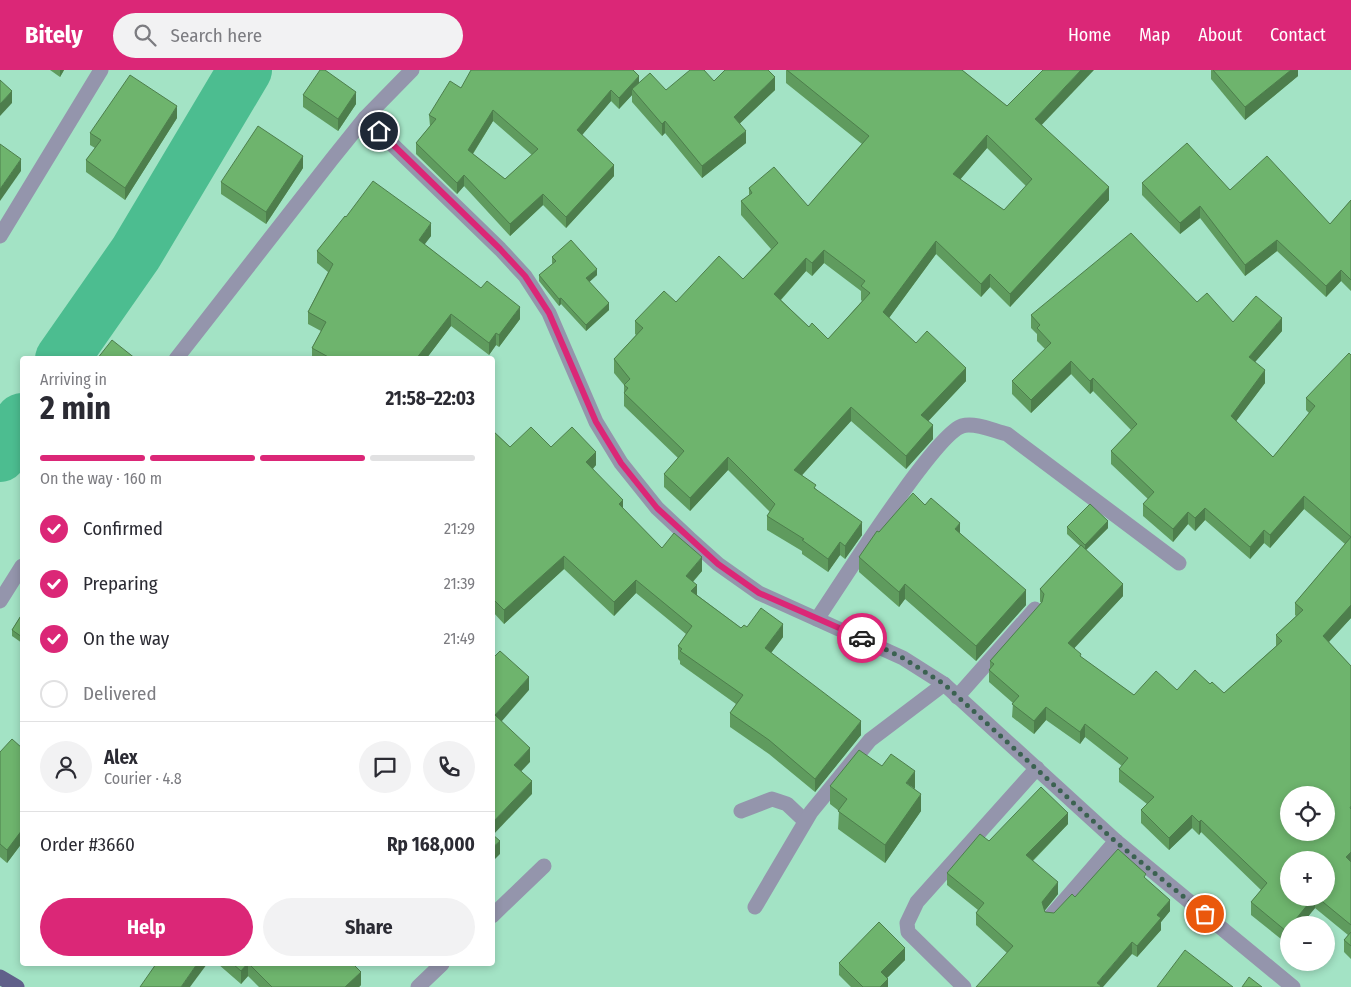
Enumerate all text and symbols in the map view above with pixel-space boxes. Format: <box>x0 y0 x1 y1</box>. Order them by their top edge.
search box <box>113 13 463 58</box>
text: Bitely <box>25 21 83 49</box>
icon: search <box>131 21 159 49</box>
text: Search here <box>171 24 262 47</box>
text: Home <box>1068 24 1111 46</box>
text: Map <box>1139 24 1170 46</box>
text: About <box>1198 24 1242 46</box>
text: Contact <box>1270 24 1326 46</box>
pin <box>358 110 400 152</box>
icon: home <box>365 117 393 145</box>
text: Arriving in <box>40 370 107 389</box>
text: 21:58–22:03 <box>385 387 475 410</box>
text: 2 min <box>40 389 111 427</box>
text: On the way · 160 m <box>40 469 162 488</box>
icon: check <box>40 515 68 543</box>
text: Confirmed <box>83 517 163 540</box>
text: 21:29 <box>444 519 475 538</box>
icon: check <box>40 570 68 598</box>
text: Preparing <box>83 572 158 595</box>
text: 21:39 <box>444 574 475 593</box>
courier <box>837 613 887 663</box>
icon: car <box>848 624 876 652</box>
icon: check <box>40 625 68 653</box>
text: On the way <box>83 627 169 650</box>
text: 21:49 <box>444 629 475 648</box>
text: Delivered <box>83 682 157 705</box>
button: person <box>40 741 92 793</box>
button: chat <box>359 741 411 793</box>
button: phone <box>423 741 475 793</box>
text: Alex <box>104 746 138 769</box>
text: Courier · 4.8 <box>104 769 182 788</box>
map controls <box>1280 786 1335 971</box>
button: locate <box>1280 786 1335 841</box>
text: Order #3660 <box>40 833 135 856</box>
text: Rp 168,000 <box>387 833 475 856</box>
button: + <box>1280 851 1335 906</box>
pin <box>1184 893 1226 935</box>
button: Help <box>40 898 253 956</box>
button: Share <box>263 898 475 956</box>
icon: bag <box>1191 900 1219 928</box>
button: − <box>1280 916 1335 971</box>

